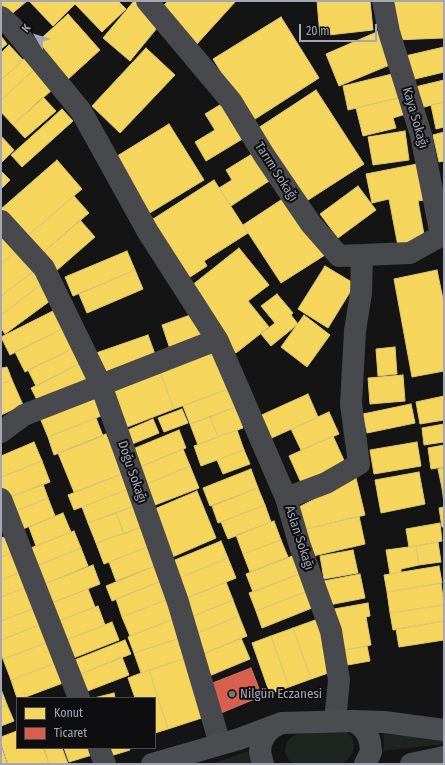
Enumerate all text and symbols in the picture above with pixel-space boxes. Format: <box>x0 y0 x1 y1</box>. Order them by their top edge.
north arrow <box>16 16 56 56</box>
scale bar <box>301 16 379 42</box>
text: K <box>19 22 33 35</box>
text: 20 m <box>306 24 330 38</box>
street label: Kaya Sokağı <box>399 86 431 150</box>
street label: Tarım Sokağı <box>251 139 301 205</box>
street label: Doğu Sokağı <box>114 439 150 505</box>
street label: Aslan Sokağı <box>281 504 317 572</box>
place label: Nilgün Eczanesi <box>240 686 322 702</box>
marker: Nilgün Eczanesi <box>227 689 237 699</box>
legend <box>16 697 156 749</box>
text: Konut <box>54 706 83 720</box>
text: Ticaret <box>54 726 87 740</box>

